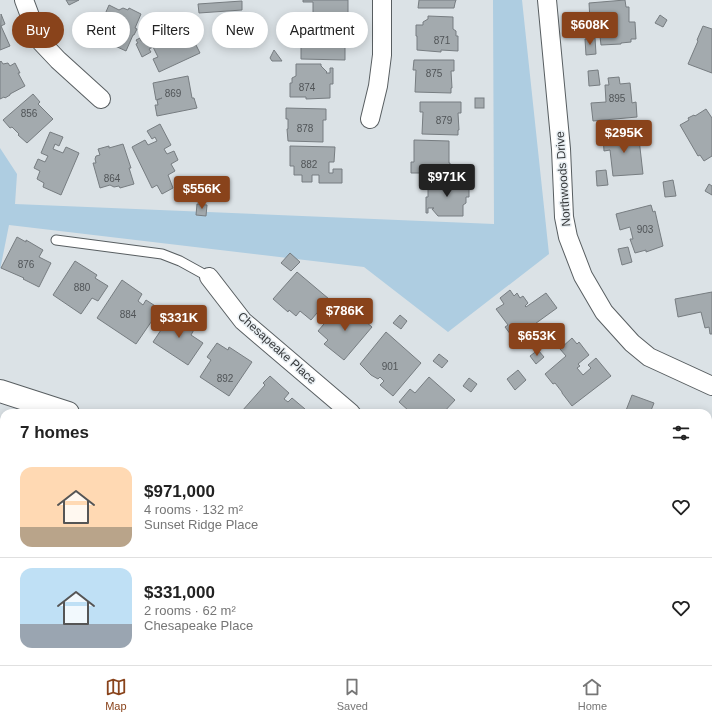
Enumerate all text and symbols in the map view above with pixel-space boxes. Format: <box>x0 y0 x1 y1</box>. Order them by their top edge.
chip: Buy <box>12 12 64 48</box>
chip: Rent <box>72 12 130 48</box>
chip: Filters <box>138 12 204 48</box>
chip: New <box>212 12 268 48</box>
chip: Apartment <box>276 12 368 48</box>
pin: $608K <box>562 12 618 46</box>
text: $608K <box>571 17 609 32</box>
house number: 871 <box>434 35 451 46</box>
house number: 875 <box>426 68 443 79</box>
house number: 874 <box>299 82 316 93</box>
house number: 869 <box>165 88 182 99</box>
house number: 895 <box>609 93 626 104</box>
house number: 856 <box>21 108 38 119</box>
house number: 879 <box>436 115 453 126</box>
pin: $295K <box>596 120 652 154</box>
house number: 878 <box>297 123 314 134</box>
text: $295K <box>605 125 643 140</box>
street label: Northwoods Drive <box>553 131 573 227</box>
house number: 882 <box>301 159 318 170</box>
pin: $971K <box>419 164 475 198</box>
text: $971K <box>428 169 466 184</box>
house number: 864 <box>104 173 121 184</box>
pin: $556K <box>174 176 230 210</box>
text: $556K <box>183 181 221 196</box>
house number: 903 <box>637 224 654 235</box>
house number: 876 <box>18 259 35 270</box>
house number: 880 <box>74 282 91 293</box>
pin: $786K <box>317 298 373 332</box>
text: $786K <box>326 303 364 318</box>
pin: $331K <box>151 305 207 339</box>
house number: 884 <box>120 309 137 320</box>
street label: Chesapeake Place <box>235 309 319 387</box>
text: $331K <box>160 310 198 325</box>
pin: $653K <box>509 323 565 357</box>
text: $653K <box>518 328 556 343</box>
house number: 901 <box>382 361 399 372</box>
house number: 892 <box>217 373 234 384</box>
icon: filters <box>670 422 692 444</box>
text: 7 homes <box>20 423 89 442</box>
text: $971,000 <box>144 482 215 501</box>
icon: home <box>52 483 100 531</box>
icon: heart <box>670 496 692 518</box>
text: 4 rooms · 132 m² <box>144 502 243 517</box>
text: Sunset Ridge Place <box>144 517 258 532</box>
text: $331,000 <box>144 583 215 602</box>
icon: home <box>52 584 100 632</box>
icon: heart <box>670 597 692 619</box>
text: 2 rooms · 62 m² <box>144 603 236 618</box>
text: Chesapeake Place <box>144 618 253 633</box>
tab: Map <box>105 676 127 712</box>
tab: Saved <box>337 676 368 712</box>
tab: Home <box>578 676 607 712</box>

